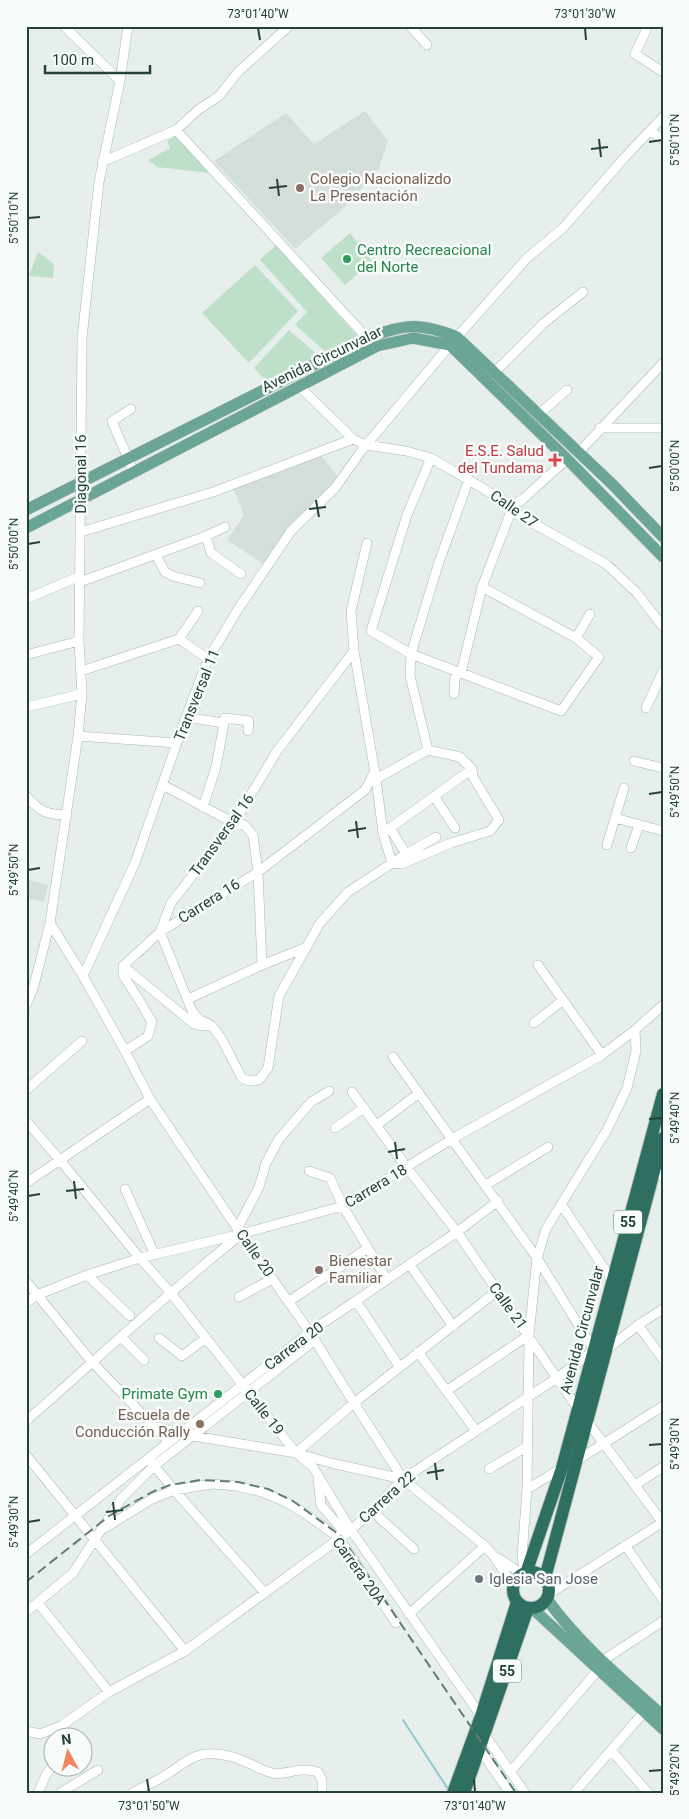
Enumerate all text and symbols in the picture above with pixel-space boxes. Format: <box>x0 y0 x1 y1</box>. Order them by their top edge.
text: 73°01'40"W <box>227 7 289 21</box>
text: 73°01'30"W <box>554 7 616 21</box>
scale bar <box>45 42 150 74</box>
text: 100 m <box>52 51 94 69</box>
text: 5°50'10"N <box>668 114 682 166</box>
place label: Colegio Nacionalizdo La Presentación <box>310 170 451 205</box>
marker: Colegio Nacionalizdo La Presentación <box>294 182 306 194</box>
text: 5°50'10"N <box>7 192 21 244</box>
place label: Centro Recreacional del Norte <box>357 241 491 276</box>
marker: Centro Recreacional del Norte <box>341 253 353 265</box>
street label: Avenida Circunvalar <box>259 322 385 396</box>
street label: Diagonal 16 <box>72 434 90 514</box>
text: 5°50'00"N <box>668 440 682 492</box>
place label: E.S.E. Salud del Tundama <box>458 442 544 477</box>
marker: E.S.E. Salud del Tundama <box>548 453 562 467</box>
street label: Calle 27 <box>487 486 541 532</box>
text: 5°50'00"N <box>7 518 21 570</box>
street label: Transversal 11 <box>170 646 224 744</box>
text: 5°49'50"N <box>668 766 682 818</box>
street label: Transversal 16 <box>186 790 258 880</box>
text: 5°49'50"N <box>7 844 21 896</box>
street label: Carrera 16 <box>175 875 243 927</box>
text: 5°49'40"N <box>668 1092 682 1144</box>
street label: Carrera 18 <box>342 1160 410 1212</box>
text: 5°49'40"N <box>7 1170 21 1222</box>
road number: 55 <box>614 1210 642 1234</box>
street label: Calle 20 <box>232 1226 278 1280</box>
place label: Bienestar Familiar <box>329 1252 392 1287</box>
marker: Bienestar Familiar <box>313 1264 325 1276</box>
street label: Avenida Circunvalar <box>556 1264 608 1396</box>
street label: Calle 21 <box>485 1279 531 1333</box>
street label: Carrera 20 <box>261 1318 327 1374</box>
place label: Primate Gym <box>121 1385 208 1403</box>
street label: Calle 19 <box>240 1385 288 1439</box>
marker: Primate Gym <box>212 1388 224 1400</box>
place label: Escuela de Conducción Rally <box>75 1406 190 1441</box>
marker: Escuela de Conducción Rally <box>194 1418 206 1430</box>
text: 5°49'30"N <box>668 1418 682 1470</box>
street label: Carrera 22 <box>355 1467 419 1527</box>
text: 5°49'30"N <box>7 1496 21 1548</box>
street label: Carrera 20A <box>328 1534 390 1609</box>
place label: Iglesia San Jose <box>489 1570 598 1588</box>
marker: Iglesia San Jose <box>473 1573 485 1585</box>
road number: 55 <box>493 1660 521 1682</box>
north arrow <box>42 1726 92 1776</box>
text: N <box>61 1731 72 1748</box>
text: 5°49'20"N <box>668 1744 682 1796</box>
text: 73°01'50"W <box>118 1799 180 1813</box>
text: 73°01'40"W <box>444 1799 506 1813</box>

